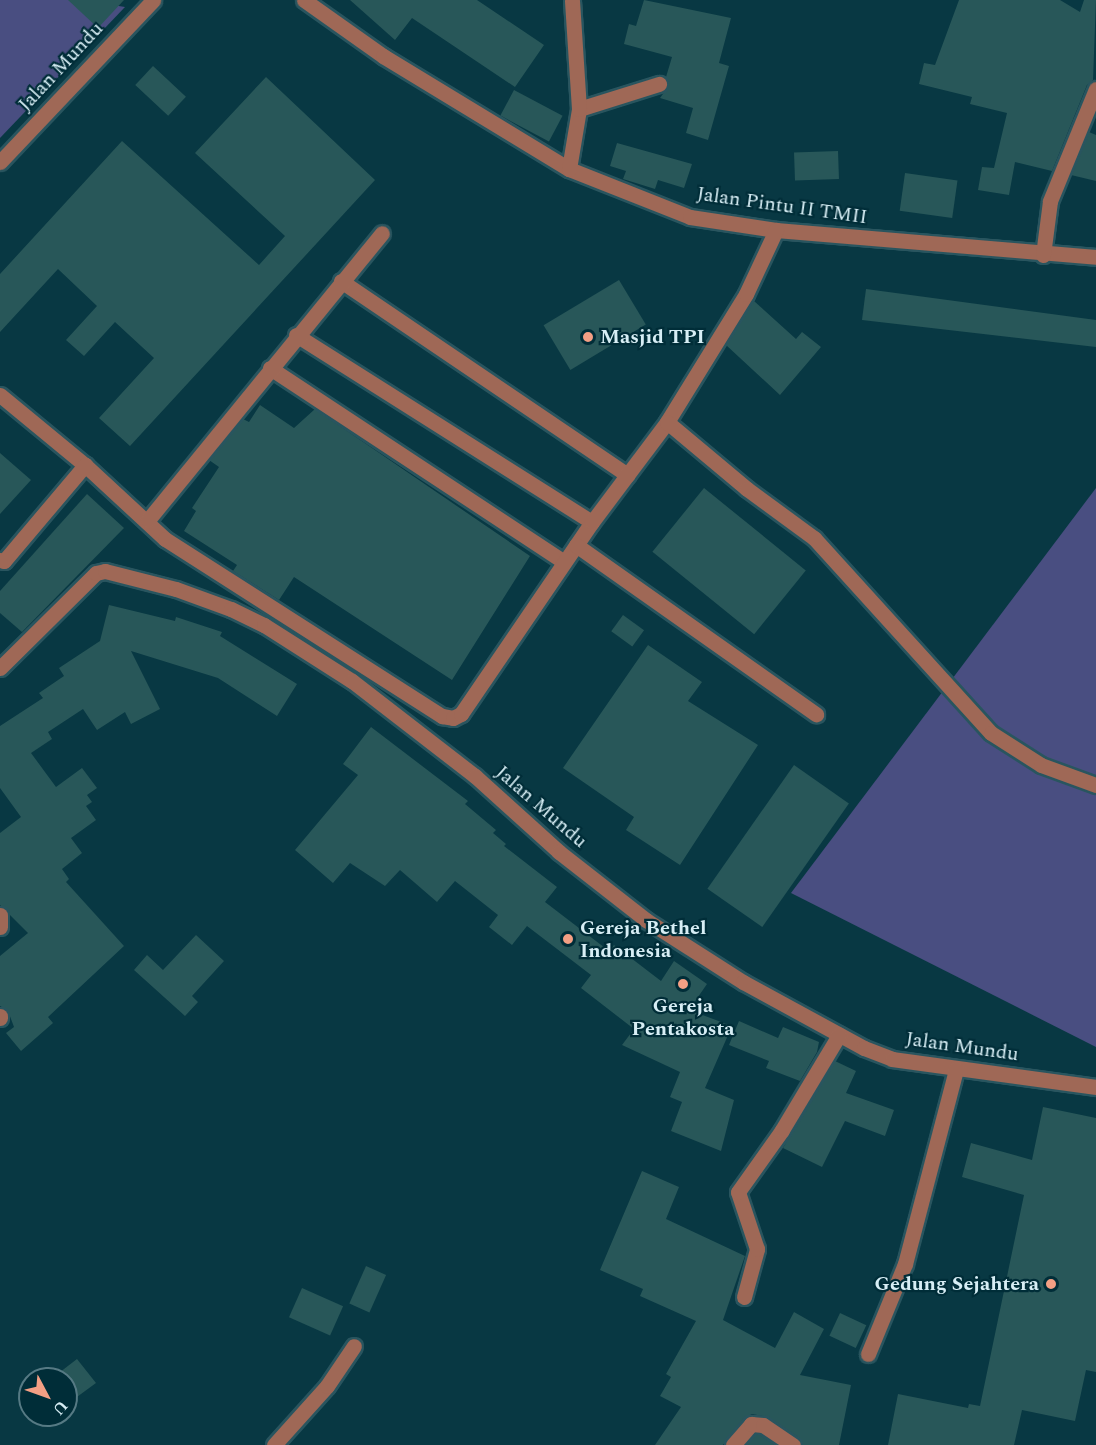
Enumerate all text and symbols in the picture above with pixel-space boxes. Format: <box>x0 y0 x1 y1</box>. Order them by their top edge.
street label: Jalan Mundu <box>13 17 109 117</box>
street label: Jalan Pintu II TMII <box>695 182 869 230</box>
place label: Masjid TPI <box>600 325 705 349</box>
marker: Masjid TPI <box>581 330 595 344</box>
street label: Jalan Mundu <box>490 761 592 853</box>
place label: Gereja Bethel Indonesia <box>580 916 706 963</box>
marker: Gereja Bethel Indonesia <box>561 932 575 946</box>
marker: Gereja Pentakosta <box>676 977 690 991</box>
place label: Gereja Pentakosta <box>632 994 734 1041</box>
street label: Jalan Mundu <box>904 1027 1020 1067</box>
place label: Gedung Sejahtera <box>875 1272 1039 1296</box>
marker: Gedung Sejahtera <box>1044 1277 1058 1291</box>
north arrow <box>18 1367 78 1427</box>
text: U <box>47 1395 74 1420</box>

